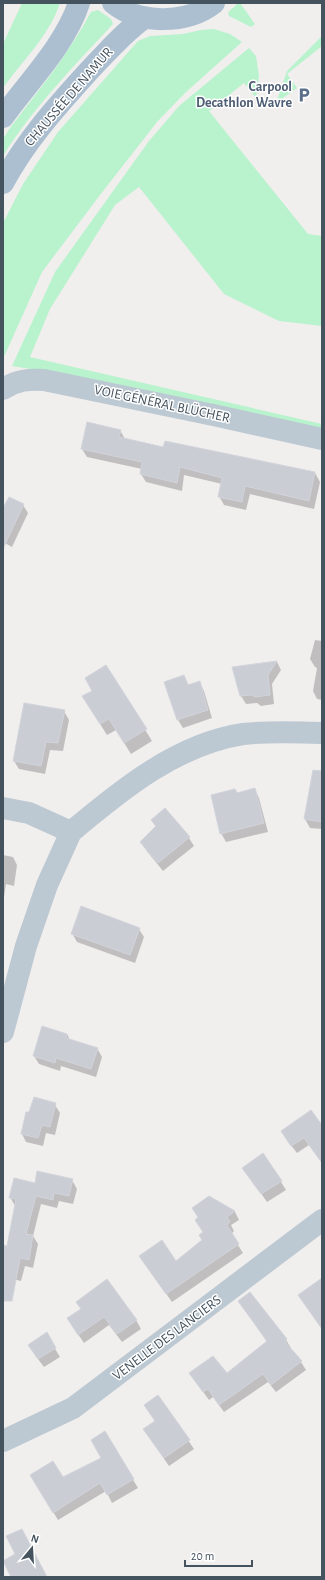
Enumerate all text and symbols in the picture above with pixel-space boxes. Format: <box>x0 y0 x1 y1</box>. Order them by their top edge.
street label: CHAUSSÉE DE NAMUR <box>20 43 116 149</box>
place label: Carpool Decathlon Wavre <box>196 80 292 110</box>
parking icon: Carpool Decathlon Wavre <box>295 86 313 104</box>
street label: VOIE GÉNÉRAL BLÜCHER <box>93 380 232 425</box>
street label: VENELLE DES LANCIERS <box>110 1293 224 1383</box>
north arrow <box>12 1528 52 1568</box>
text: N <box>30 1533 40 1545</box>
scale bar <box>185 1542 252 1568</box>
text: 20 m <box>191 1550 214 1562</box>

